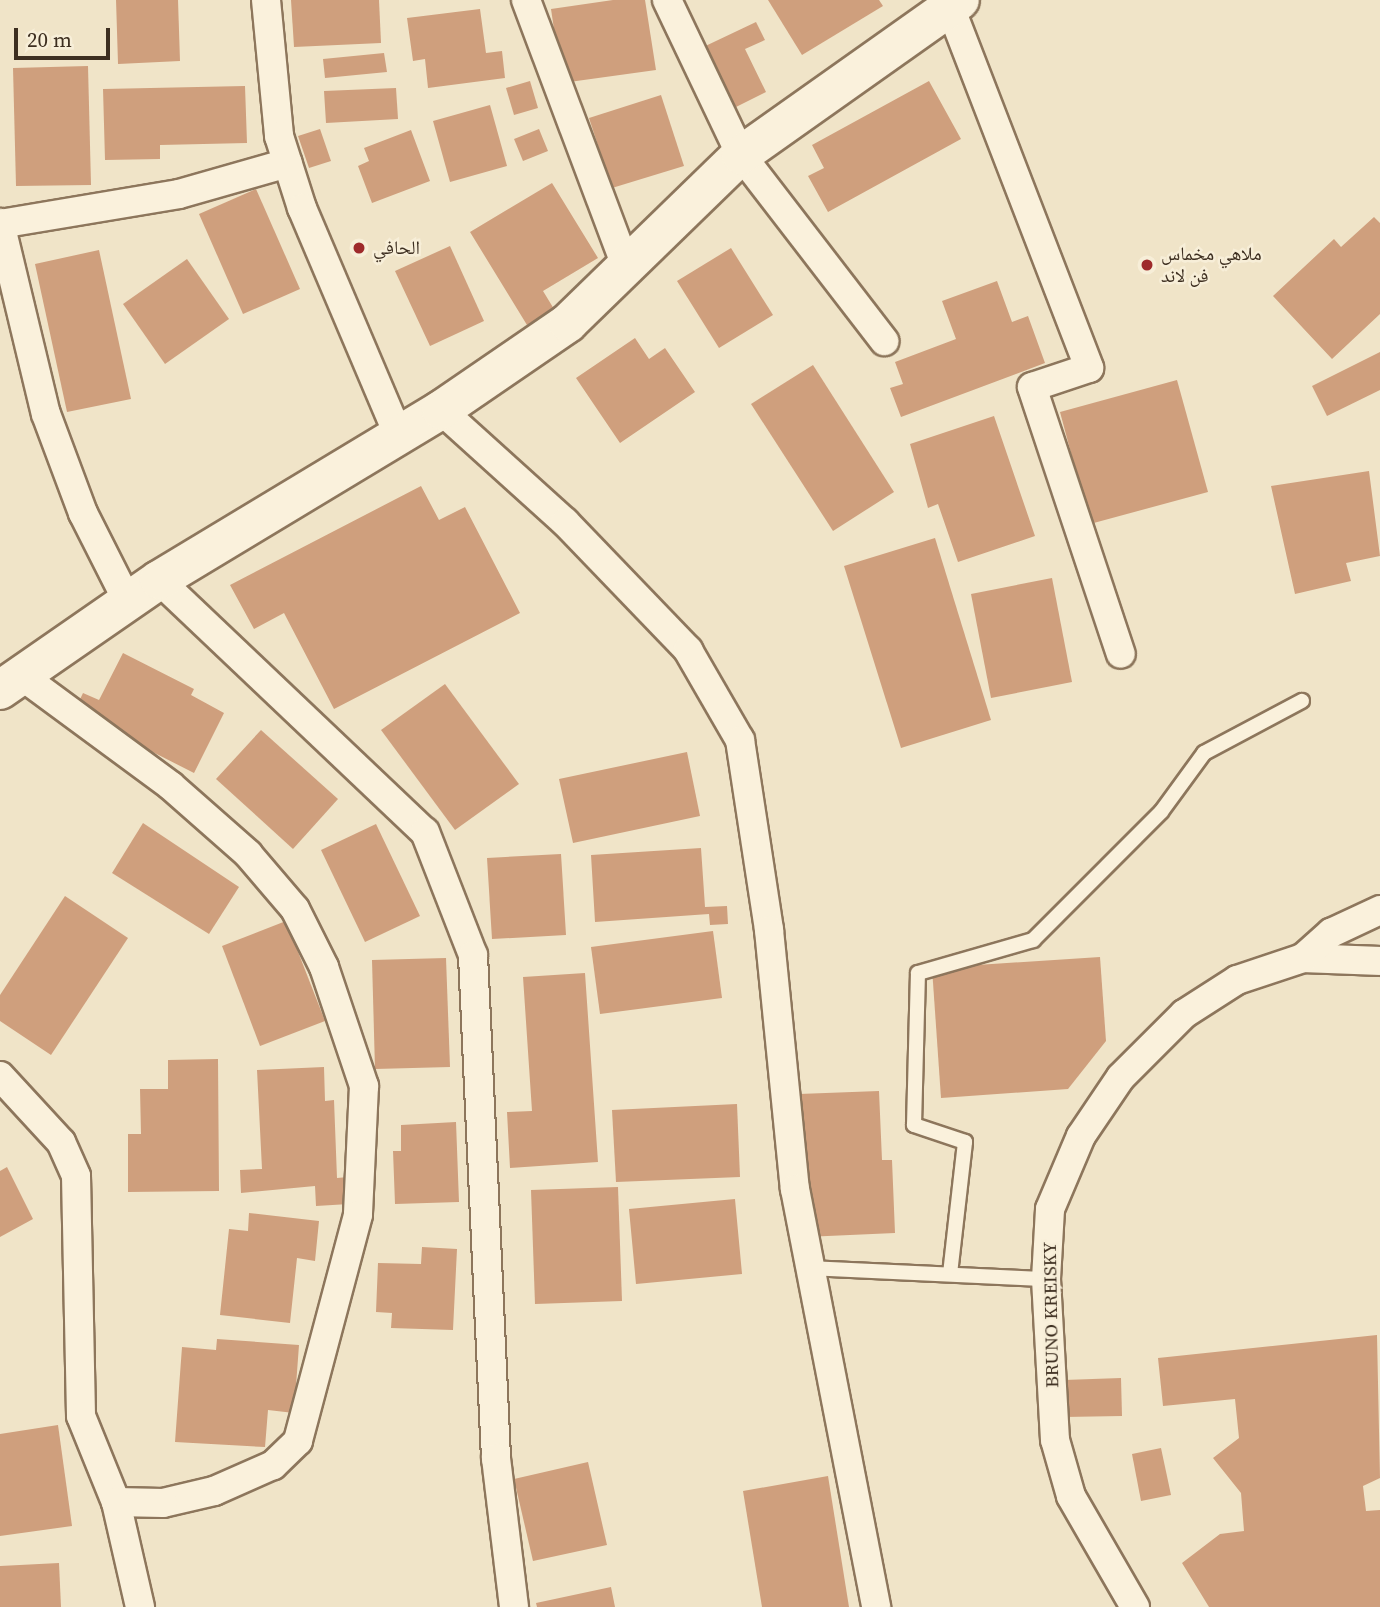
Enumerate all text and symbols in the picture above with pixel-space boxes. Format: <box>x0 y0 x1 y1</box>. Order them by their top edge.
scale bar <box>18 14 114 58</box>
text: 20 m <box>27 25 72 54</box>
place label: الحافي <box>373 237 420 259</box>
marker: الحافي <box>351 240 367 256</box>
place label: ملاهي مخماس فن لاند <box>1161 243 1262 287</box>
marker: ملاهي مخماس فن لاند <box>1139 257 1155 273</box>
street label: BRUNO KREISKY <box>1038 1242 1064 1388</box>

